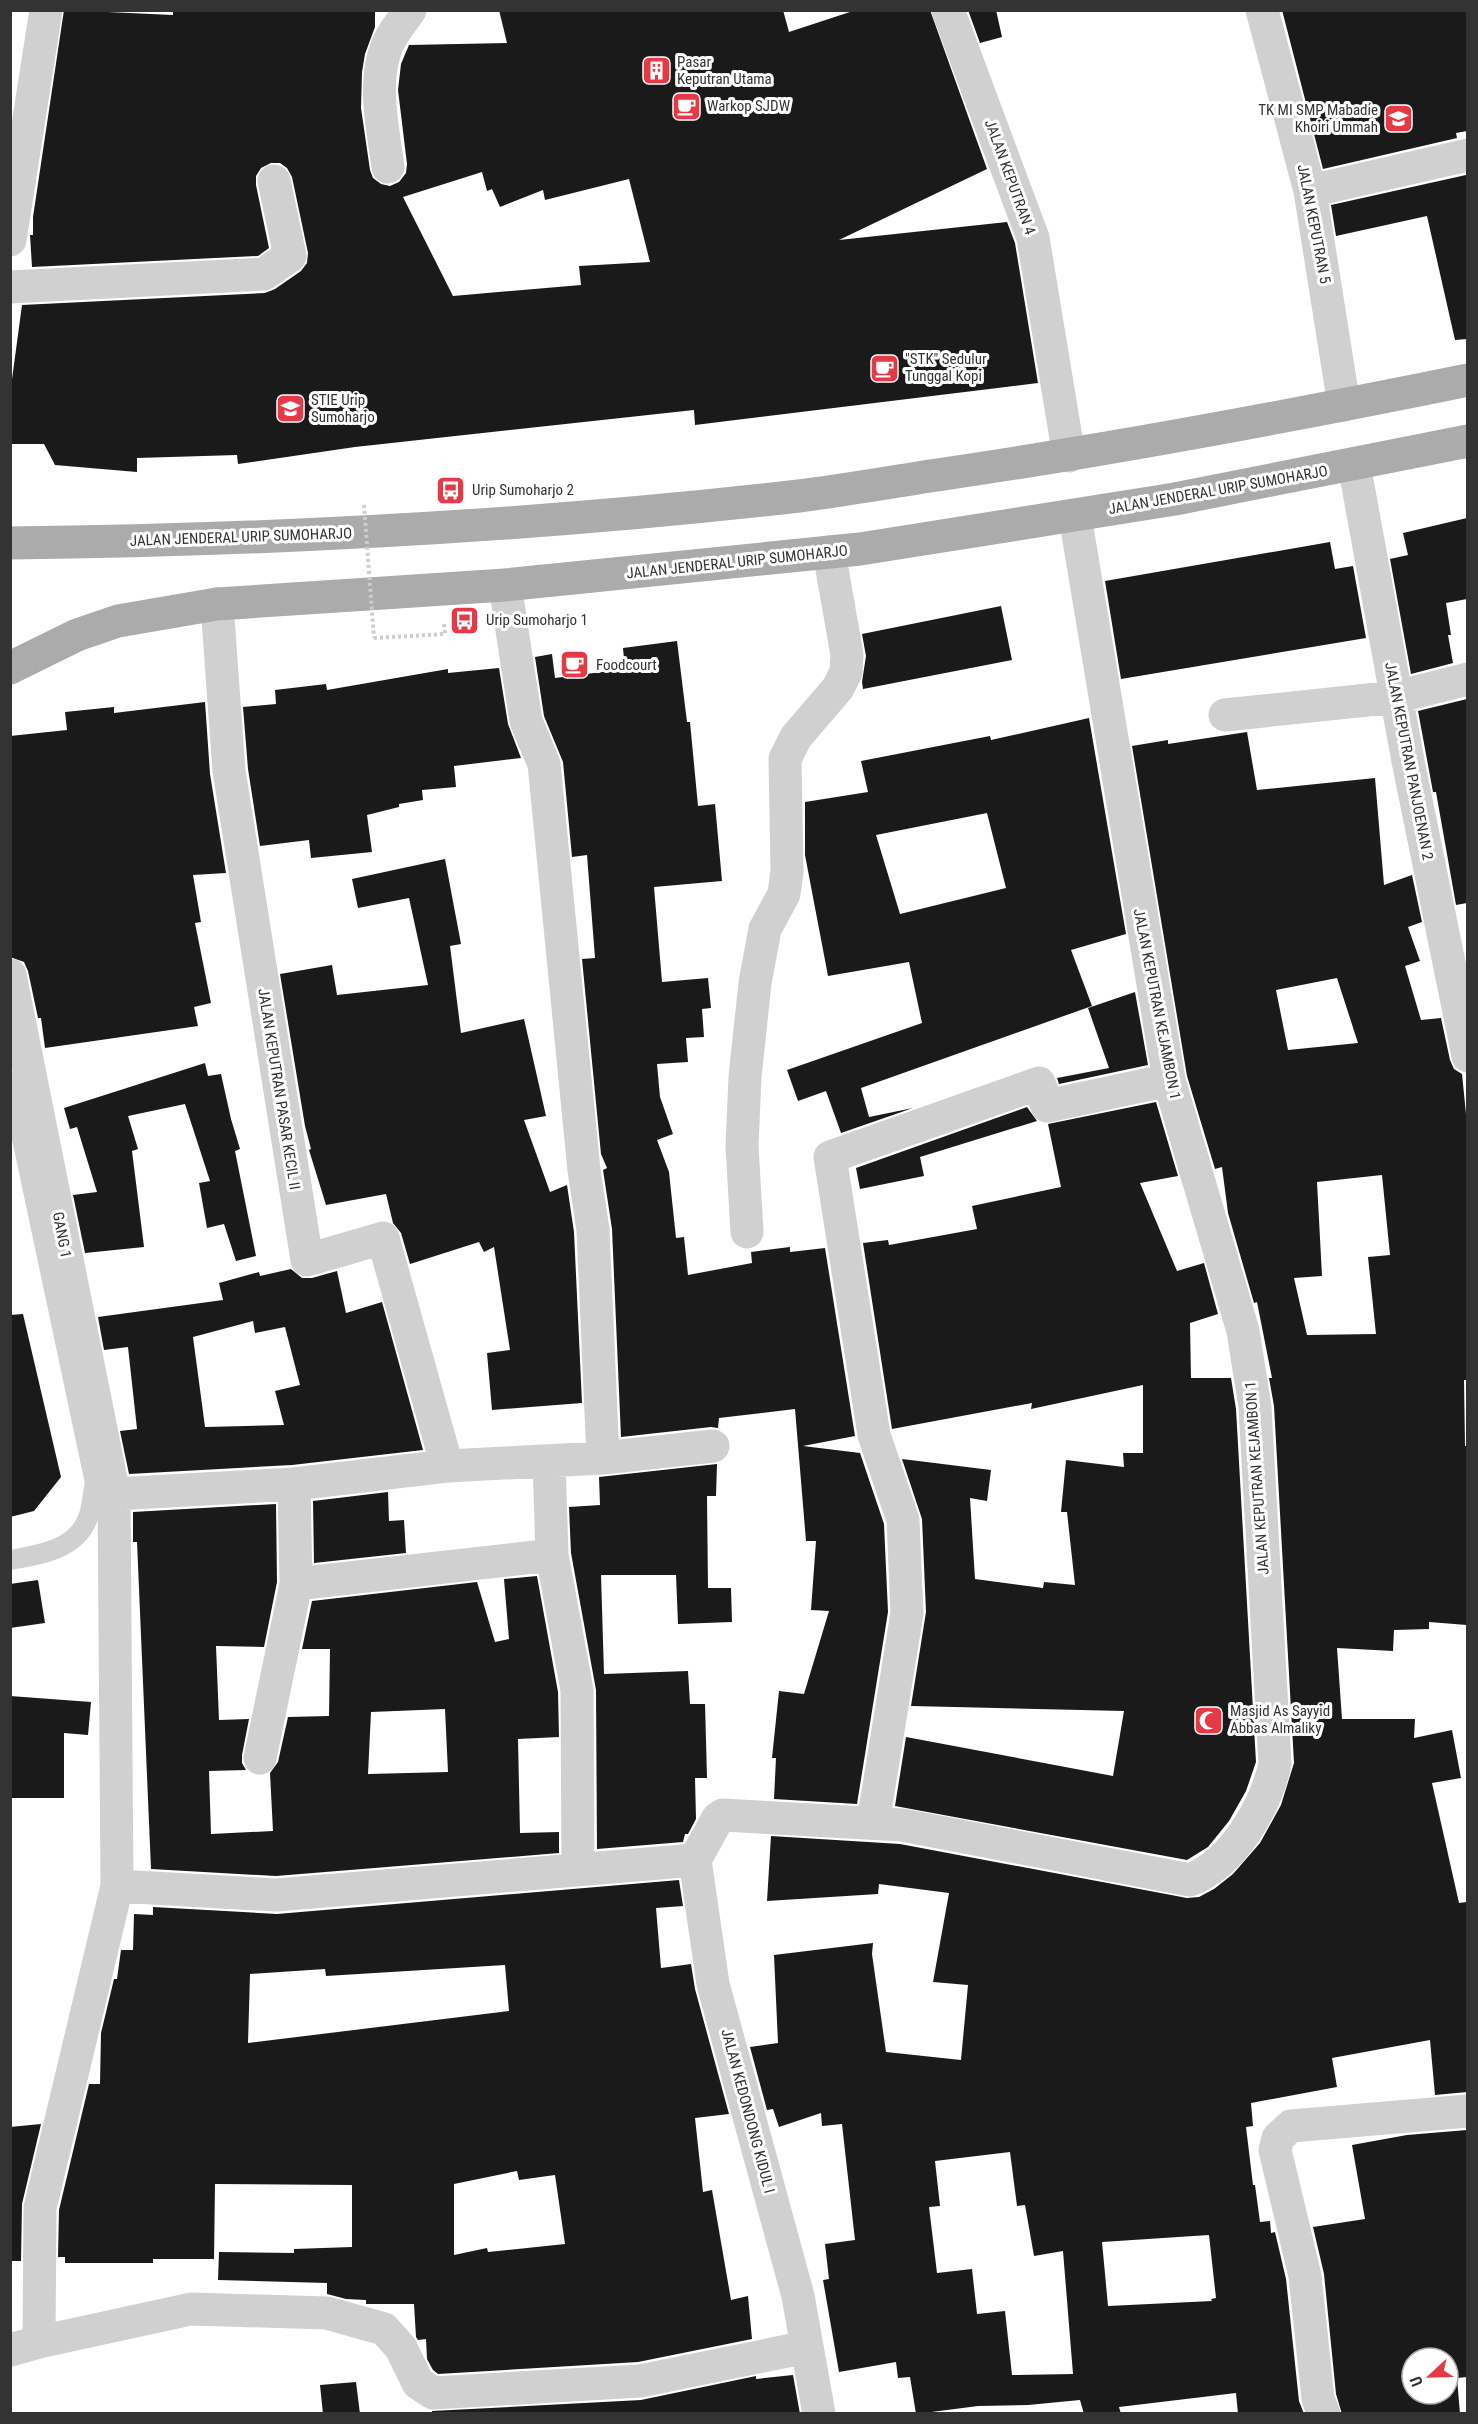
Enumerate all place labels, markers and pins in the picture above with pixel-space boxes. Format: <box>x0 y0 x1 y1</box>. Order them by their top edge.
place label: Pasar Keputran Utama <box>677 53 772 88</box>
building icon: Pasar Keputran Utama <box>640 55 672 87</box>
cafe icon: Warkop SJDW <box>670 90 702 122</box>
place label: Warkop SJDW <box>707 97 791 115</box>
place label: TK MI SMP Mabadie Khoiri Ummah <box>1258 101 1378 136</box>
school or university icon: TK MI SMP Mabadie Khoiri Ummah <box>1383 103 1415 135</box>
place label: "STK" Sedulur Tunggal Kopi <box>905 350 987 385</box>
cafe icon: "STK" Sedulur Tunggal Kopi <box>868 352 900 384</box>
place label: STIE Urip Sumoharjo <box>311 391 375 426</box>
school or university icon: STIE Urip Sumoharjo <box>274 393 306 425</box>
bus stop icon: Urip Sumoharjo 2 <box>435 474 467 506</box>
place label: Urip Sumoharjo 2 <box>472 481 574 499</box>
bus stop icon: Urip Sumoharjo 1 <box>449 604 481 636</box>
place label: Urip Sumoharjo 1 <box>486 611 588 629</box>
cafe icon: Foodcourt <box>559 649 591 681</box>
place label: Foodcourt <box>596 656 657 674</box>
place label: Masjid As Sayyid Abbas Almaliky <box>1230 1702 1330 1737</box>
mosque icon: Masjid As Sayyid Abbas Almaliky <box>1193 1704 1225 1736</box>

